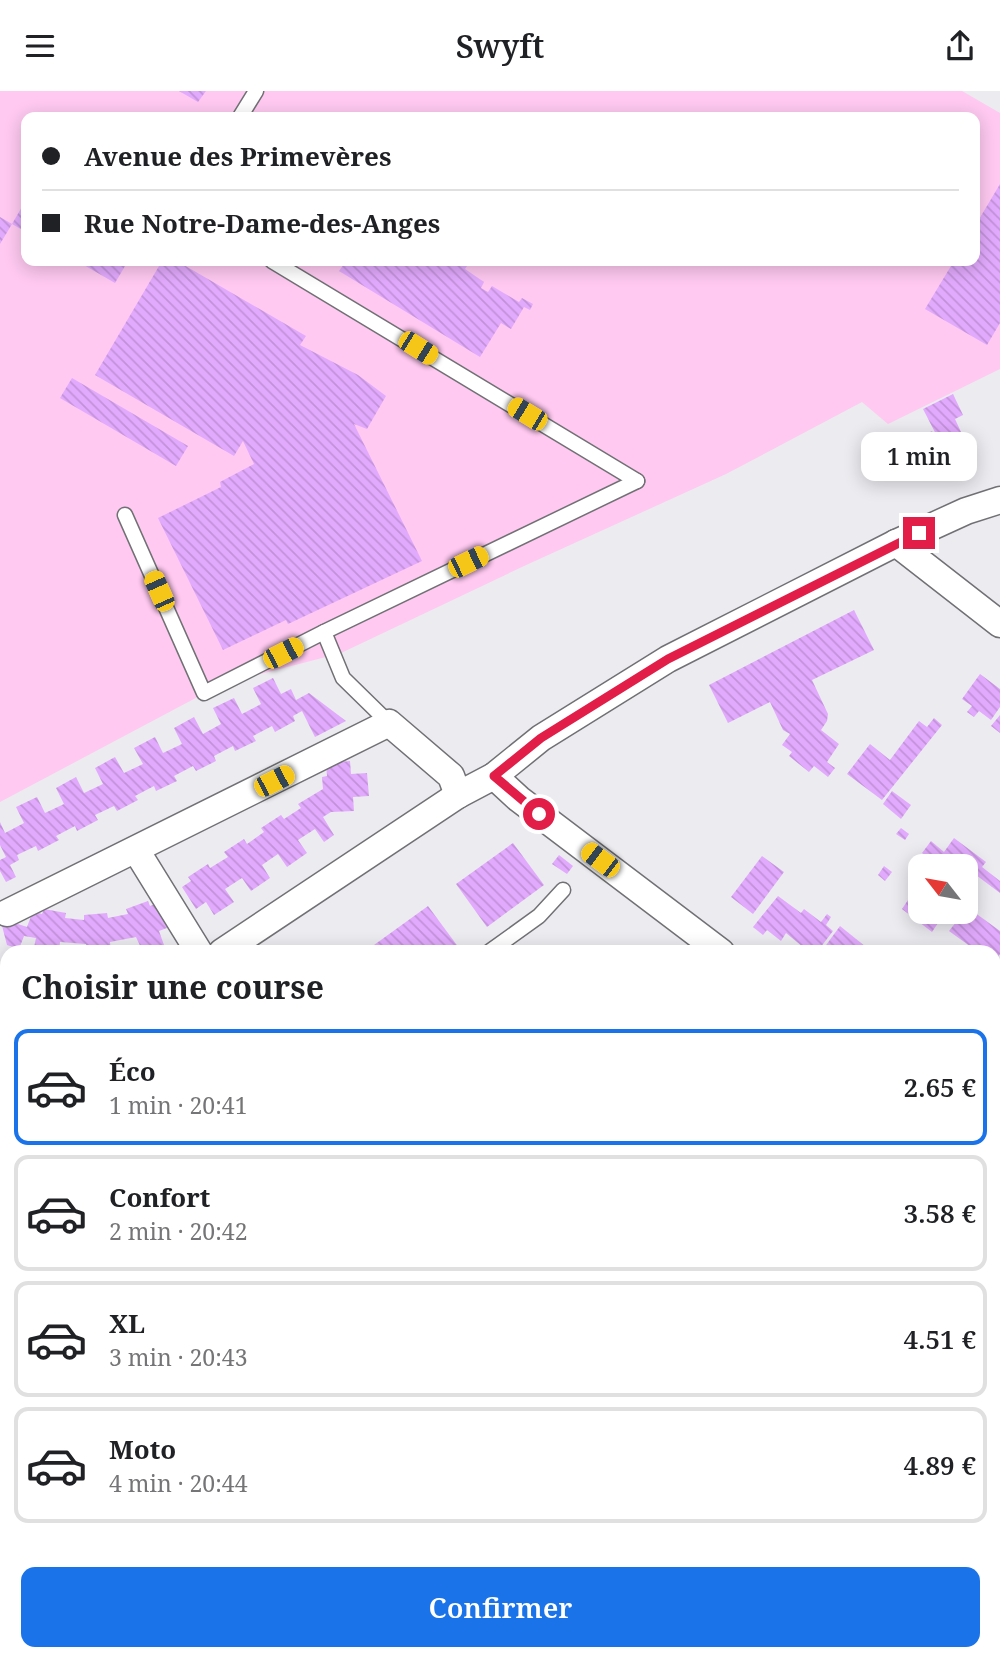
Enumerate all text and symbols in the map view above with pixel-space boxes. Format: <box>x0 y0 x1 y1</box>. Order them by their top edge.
text: Swyft <box>456 24 544 67</box>
icon: menu <box>21 27 59 65</box>
icon: share <box>941 27 979 65</box>
text: Avenue des Primevères <box>84 138 391 174</box>
text: Rue Notre-Dame-des-Anges <box>84 205 440 241</box>
car <box>395 328 442 368</box>
car <box>504 394 551 434</box>
callout: 1 min <box>861 431 977 481</box>
text: 1 min <box>887 440 951 472</box>
route end <box>903 517 935 549</box>
car <box>445 543 492 581</box>
car <box>141 568 178 614</box>
car <box>260 634 307 672</box>
car <box>251 762 298 800</box>
route start <box>523 798 555 830</box>
car <box>577 839 624 881</box>
north arrow <box>908 854 978 924</box>
map controls <box>908 854 978 924</box>
text: Choisir une course <box>21 965 324 1008</box>
text: Éco <box>109 1053 156 1089</box>
icon: car <box>25 1056 88 1119</box>
text: 2.65 € <box>904 1069 976 1105</box>
text: 1 min · 20:41 <box>109 1089 247 1121</box>
text: Confort <box>109 1179 210 1215</box>
icon: car <box>25 1182 88 1245</box>
text: 3.58 € <box>904 1195 976 1231</box>
text: 2 min · 20:42 <box>109 1215 247 1247</box>
text: XL <box>109 1305 145 1341</box>
icon: car <box>25 1308 88 1371</box>
text: 4.51 € <box>904 1321 976 1357</box>
text: 3 min · 20:43 <box>109 1341 247 1373</box>
text: Moto <box>109 1431 176 1467</box>
icon: car <box>25 1434 88 1497</box>
text: 4.89 € <box>904 1447 976 1483</box>
text: 4 min · 20:44 <box>109 1467 247 1499</box>
button: Confirmer <box>21 1567 980 1647</box>

